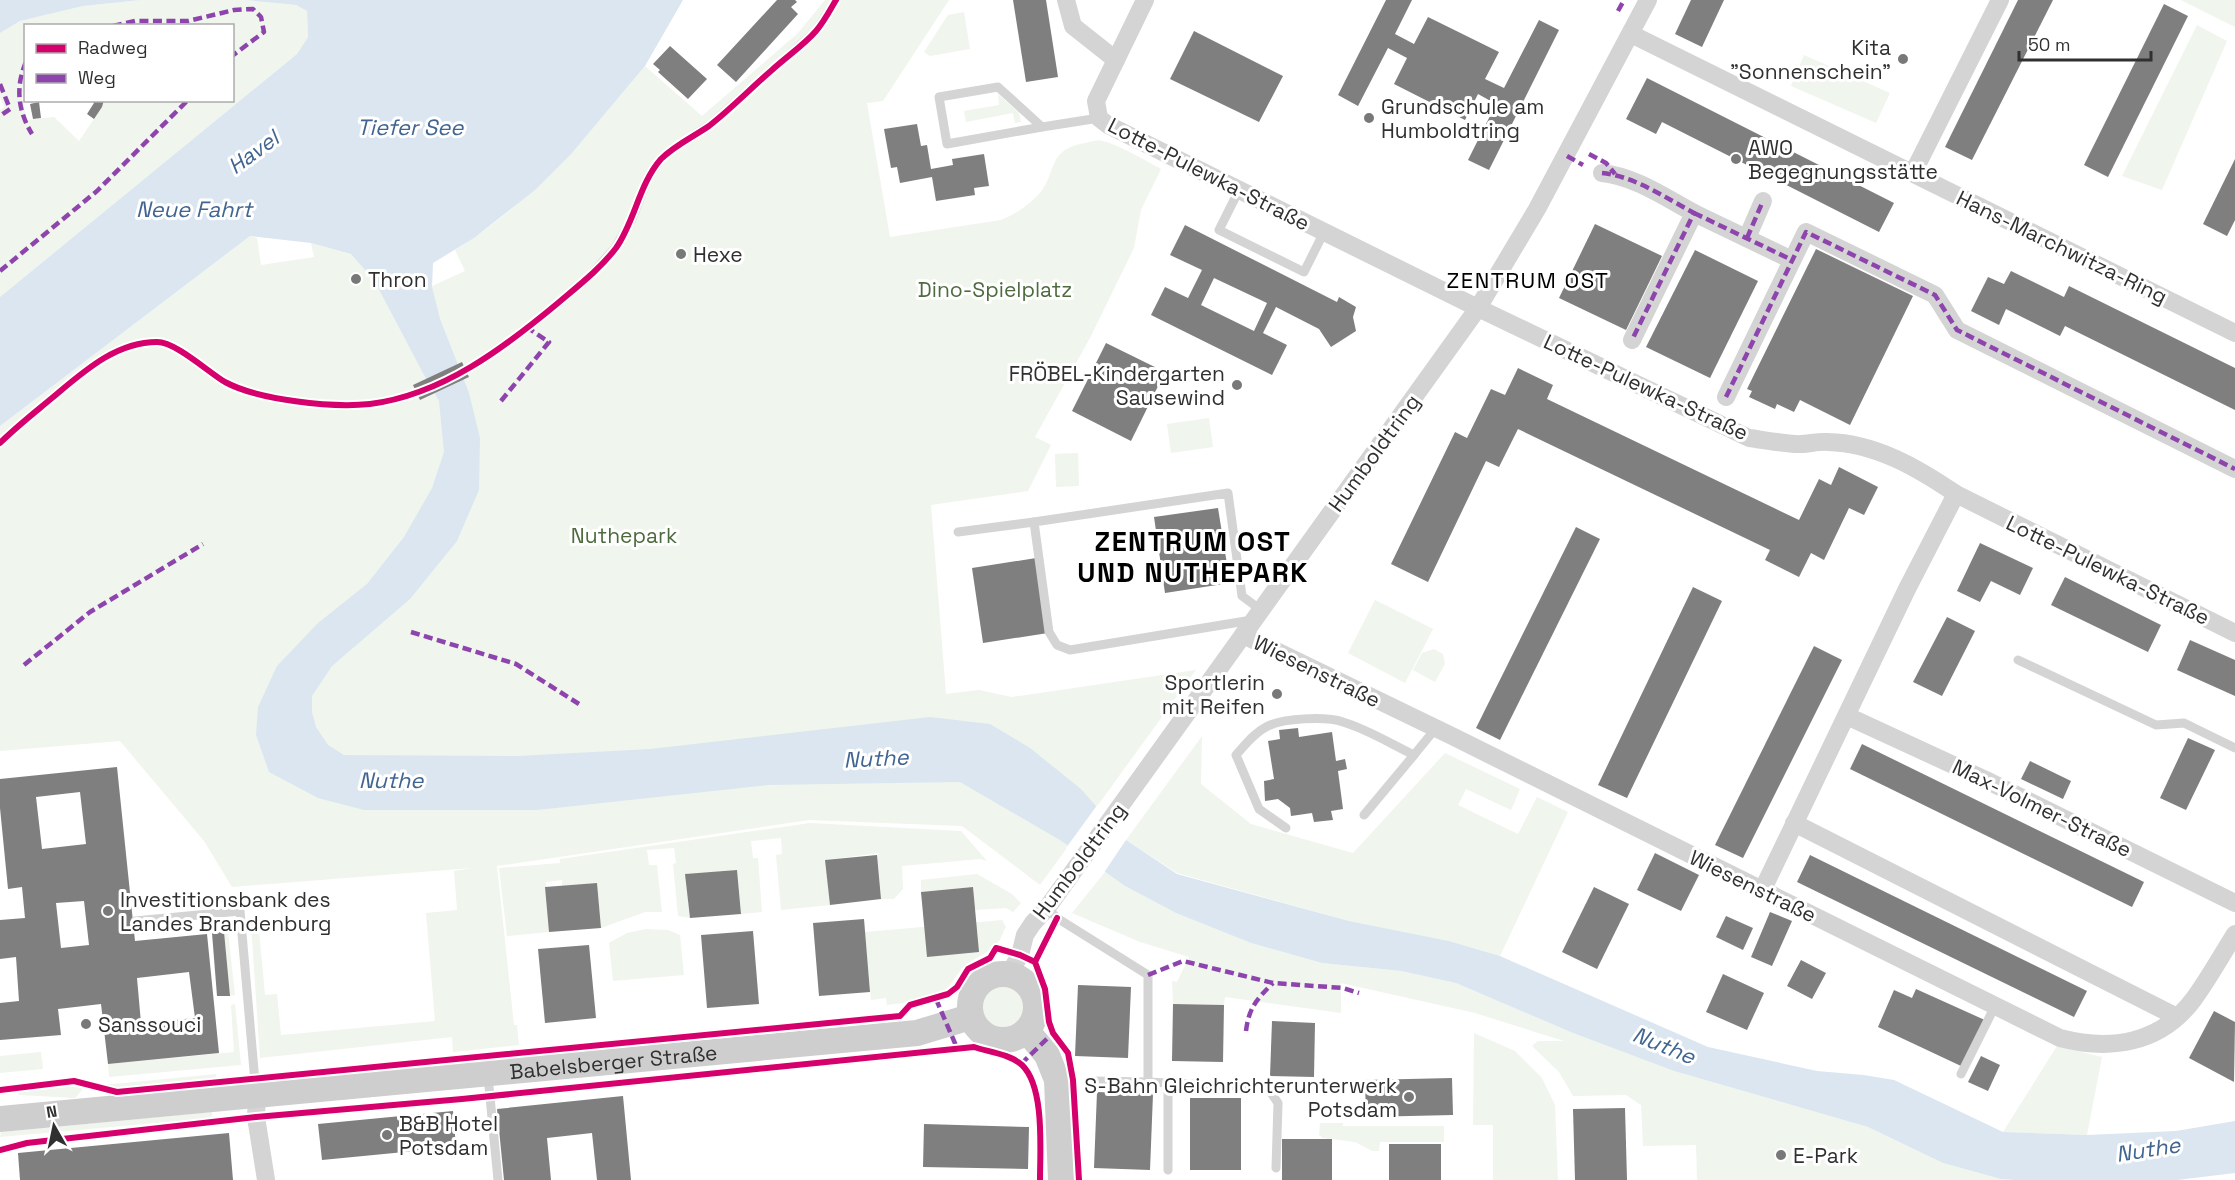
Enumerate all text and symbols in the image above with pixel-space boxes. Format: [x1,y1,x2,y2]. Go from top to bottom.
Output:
legend [24,24,234,102]
scale bar [2019,24,2151,62]
text: 50 m [2028,33,2070,56]
place label: Kita "Sonnenschein" [1730,34,1891,85]
text: Radweg [78,36,148,59]
marker: Kita "Sonnenschein" [1896,52,1910,66]
text: Weg [78,66,116,89]
place label: Grundschule am Humboldtring [1381,93,1544,144]
street label: Lotte-Pulewka-Straße [1104,111,1314,237]
marker: Grundschule am Humboldtring [1362,111,1376,125]
water label: Tiefer See [357,113,464,141]
water label: Havel [222,123,286,180]
place label: AWO Begegnungsstätte [1748,134,1938,185]
marker: AWO Begegnungsstätte [1729,152,1743,166]
street label: Hans-Marchwitza-Ring [1952,184,2172,310]
water label: Neue Fahrt [136,195,254,223]
place label: Hexe [693,241,743,268]
marker: Hexe [674,247,688,261]
place label: Thron [368,266,427,293]
district label: ZENTRUM OST [1447,266,1609,294]
marker: Thron [349,272,363,286]
park label: Dino-Spielplatz [918,276,1072,303]
street label: Lotte-Pulewka-Straße [1539,328,1753,446]
place label: FRÖBEL-Kindergarten Sausewind [1009,360,1225,411]
marker: FRÖBEL-Kindergarten Sausewind [1230,378,1244,392]
street label: Humboldtring [1322,389,1426,517]
street label: Lotte-Pulewka-Straße [2002,509,2214,631]
park label: Nuthepark [571,522,677,549]
district label: ZENTRUM OST UND NUTHEPARK [1077,524,1309,590]
street label: Wiesenstraße [1249,629,1385,713]
place label: Sportlerin mit Reifen [1162,669,1265,720]
marker: Sportlerin mit Reifen [1270,687,1284,701]
water label: Nuthe [843,742,910,774]
street label: Max-Volmer-Straße [1948,753,2136,863]
water label: Nuthe [359,766,424,794]
street label: Humboldtring [1026,797,1132,925]
street label: Wiesenstraße [1685,844,1821,928]
place label: Investitionsbank des Landes Brandenburg [120,886,331,937]
marker: Investitionsbank des Landes Brandenburg [101,904,115,918]
place label: Sanssouci [98,1011,202,1038]
marker: Sanssouci [79,1017,93,1031]
water label: Nuthe [1629,1020,1700,1070]
street label: Babelsberger Straße [508,1038,718,1085]
place label: S-Bahn Gleichrichterunterwerk Potsdam [1084,1072,1397,1123]
marker: S-Bahn Gleichrichterunterwerk Potsdam [1402,1090,1416,1104]
north arrow [24,1096,84,1156]
text: N [45,1100,59,1123]
place label: B&B Hotel Potsdam [399,1110,498,1161]
marker: B&B Hotel Potsdam [380,1128,394,1142]
water label: Nuthe [2114,1130,2183,1168]
place label: E-Park [1793,1142,1858,1169]
marker: E-Park [1774,1148,1788,1162]

